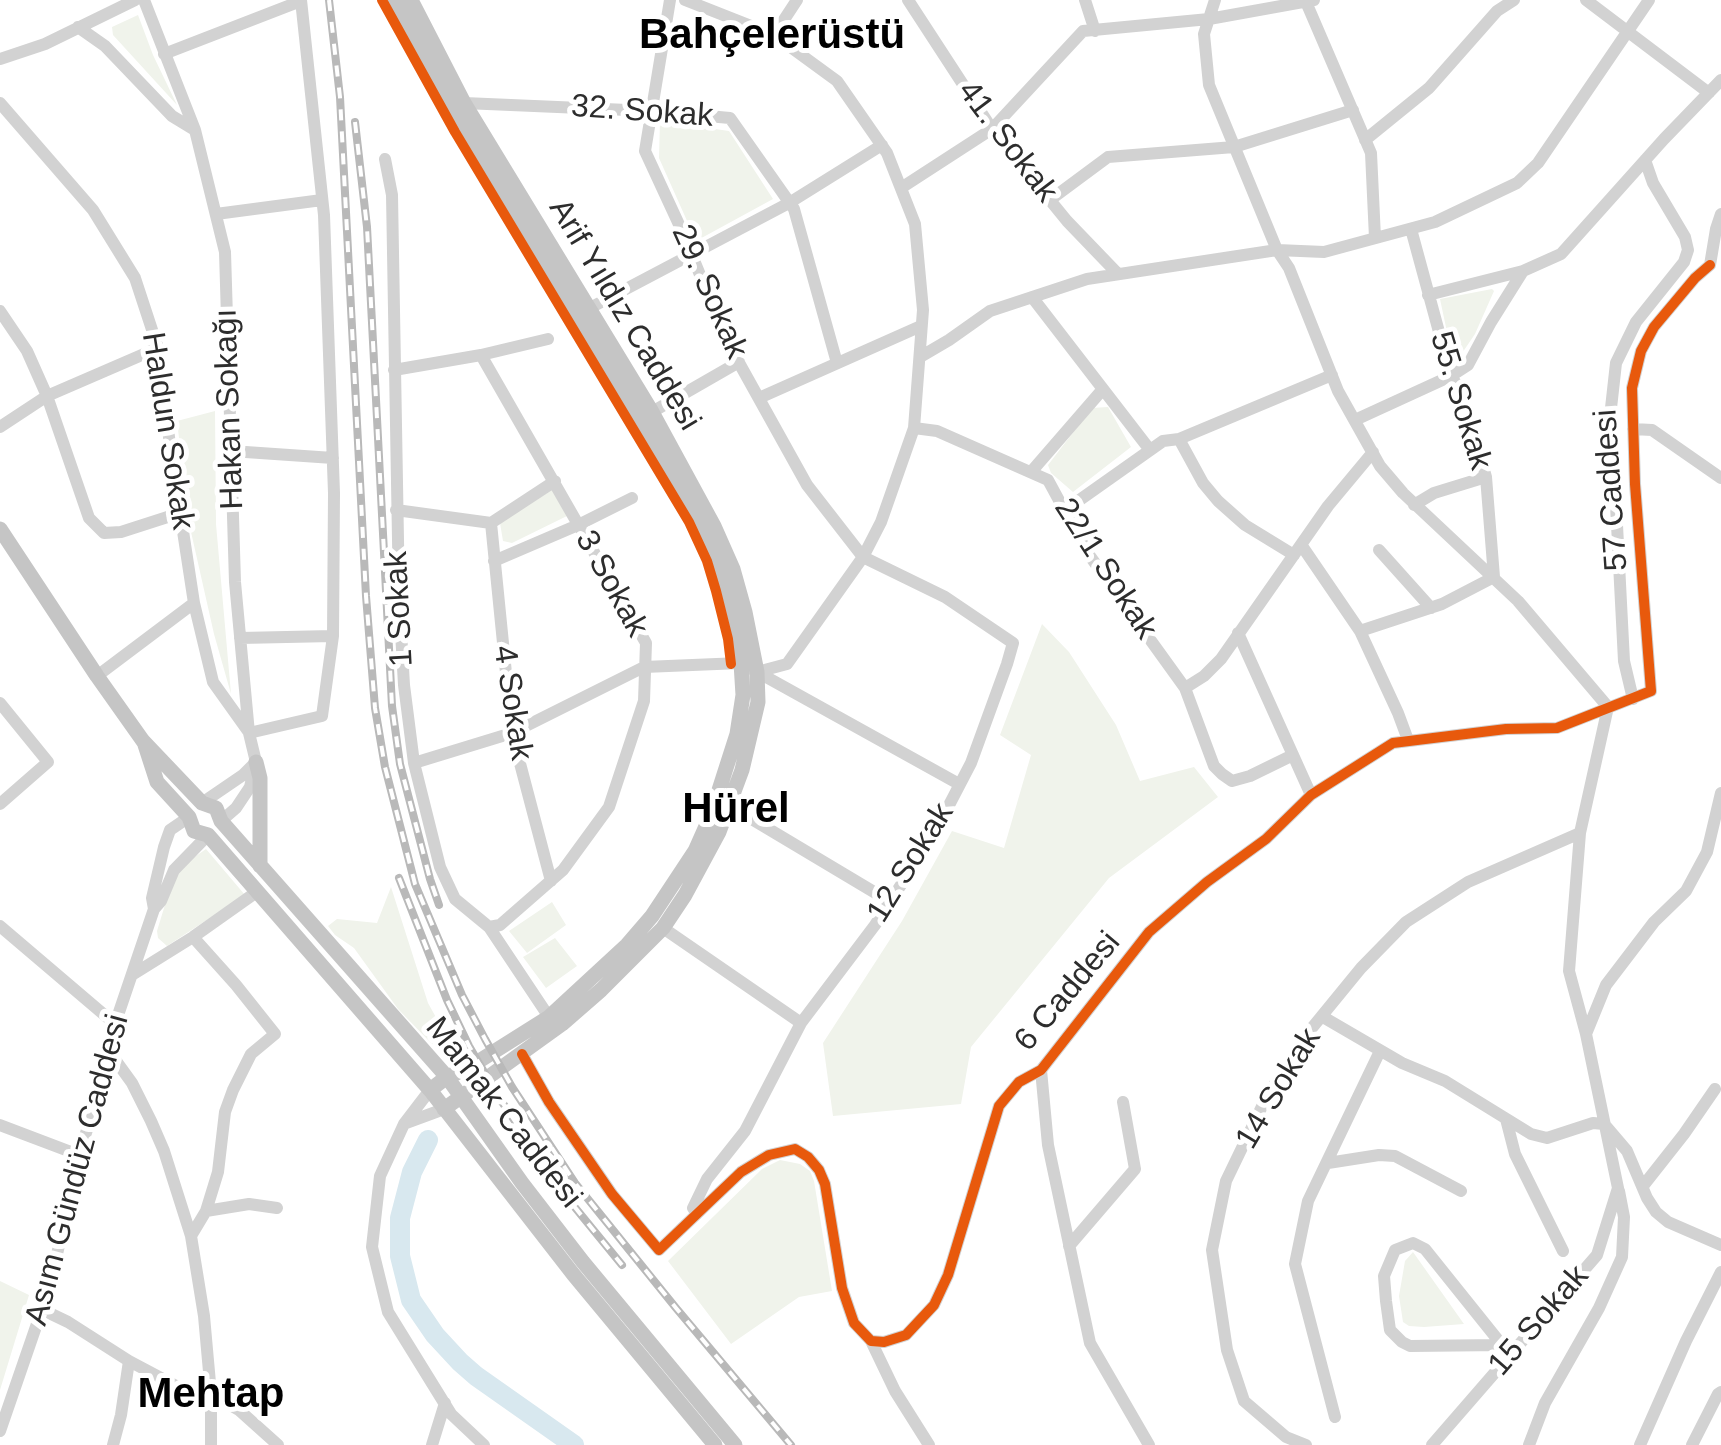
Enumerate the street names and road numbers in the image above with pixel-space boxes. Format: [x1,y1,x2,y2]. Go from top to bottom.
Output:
street label: 41. Sokak [949,74,1065,210]
street label: 32. Sokak [570,88,714,136]
street label: Arif Yıldız Caddesi [540,192,708,438]
street label: 29. Sokak [663,219,755,365]
street label: Hakan Sokağı [207,308,253,510]
street label: 55. Sokak [1421,327,1499,475]
street label: Haldun Sokak [132,330,202,532]
street label: 57 Caddesi [1587,408,1637,572]
street label: 22/1 Sokak [1045,491,1165,647]
street label: 3 Sokak [566,524,656,644]
street label: 1 Sokak [378,550,422,668]
street label: 4 Sokak [484,643,540,763]
street label: 12 Sokak [859,796,963,930]
street label: 6 Caddesi [1007,924,1129,1060]
street label: Asım Gündüz Caddesi [18,1010,138,1330]
street label: Mamak Caddesi [417,1010,589,1216]
street label: 14 Sokak [1228,1022,1330,1156]
street label: 15 Sokak [1481,1258,1597,1384]

